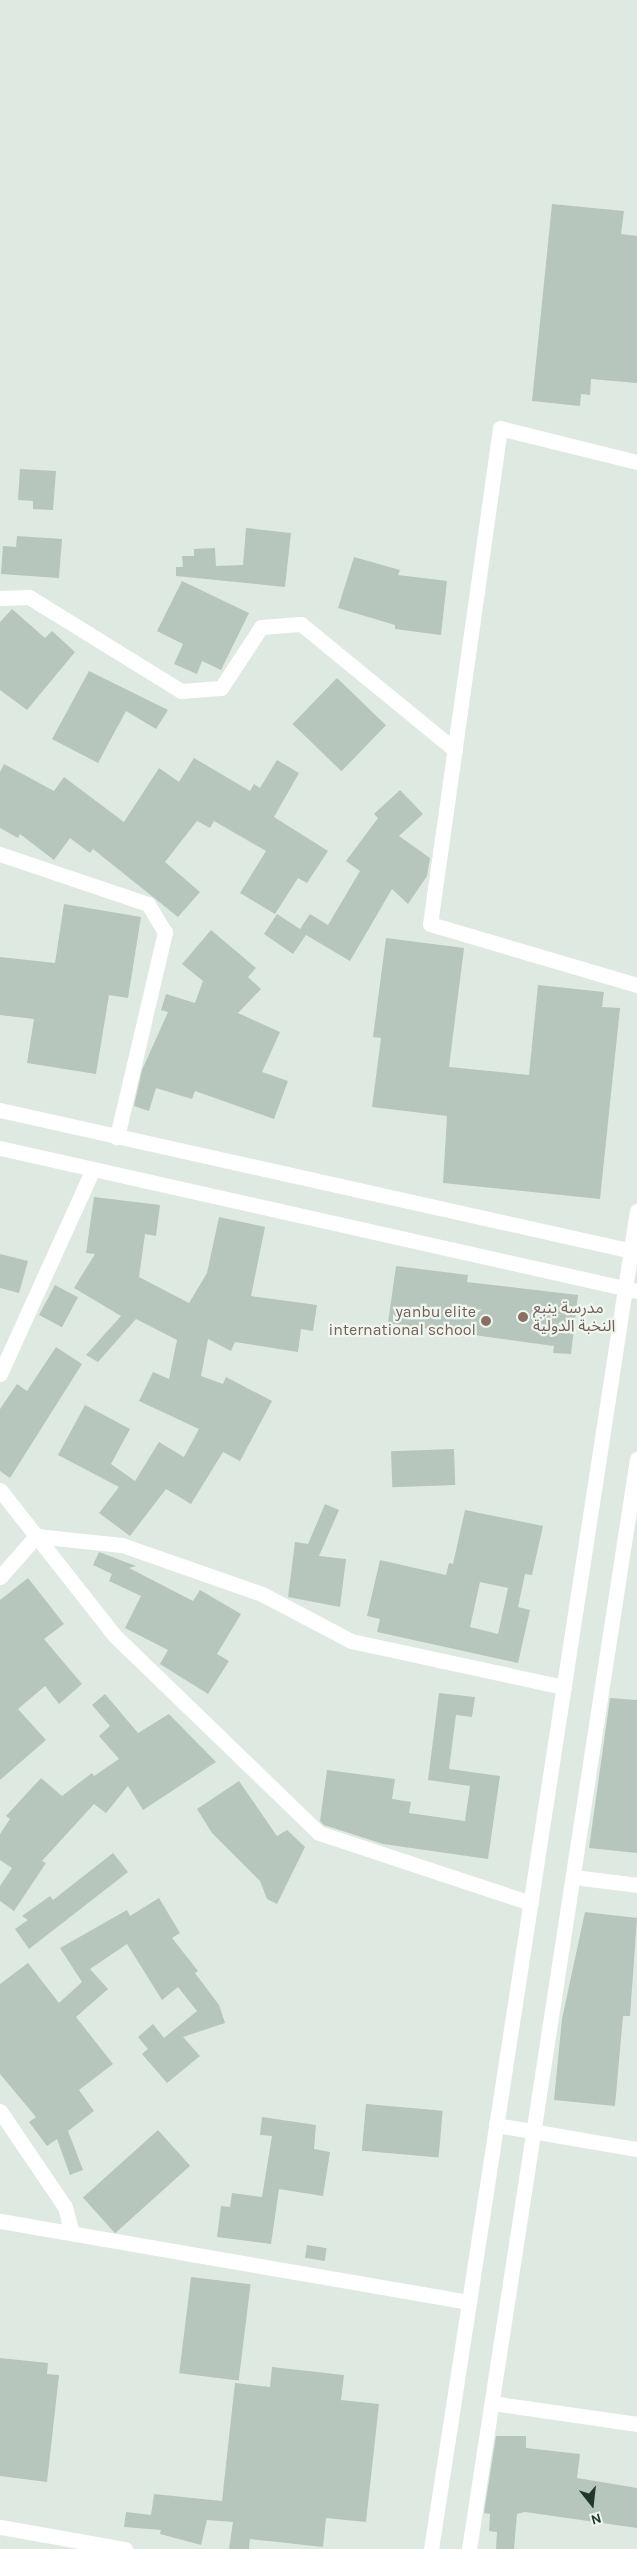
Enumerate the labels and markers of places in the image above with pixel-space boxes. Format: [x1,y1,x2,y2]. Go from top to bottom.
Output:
place label: مدرسة ينبع النخبة الدولية [533,1298,615,1336]
place label: yanbu elite international school [329,1302,476,1340]
marker: مدرسة ينبع النخبة الدولية [517,1311,529,1323]
marker: yanbu elite international school [480,1315,492,1327]

